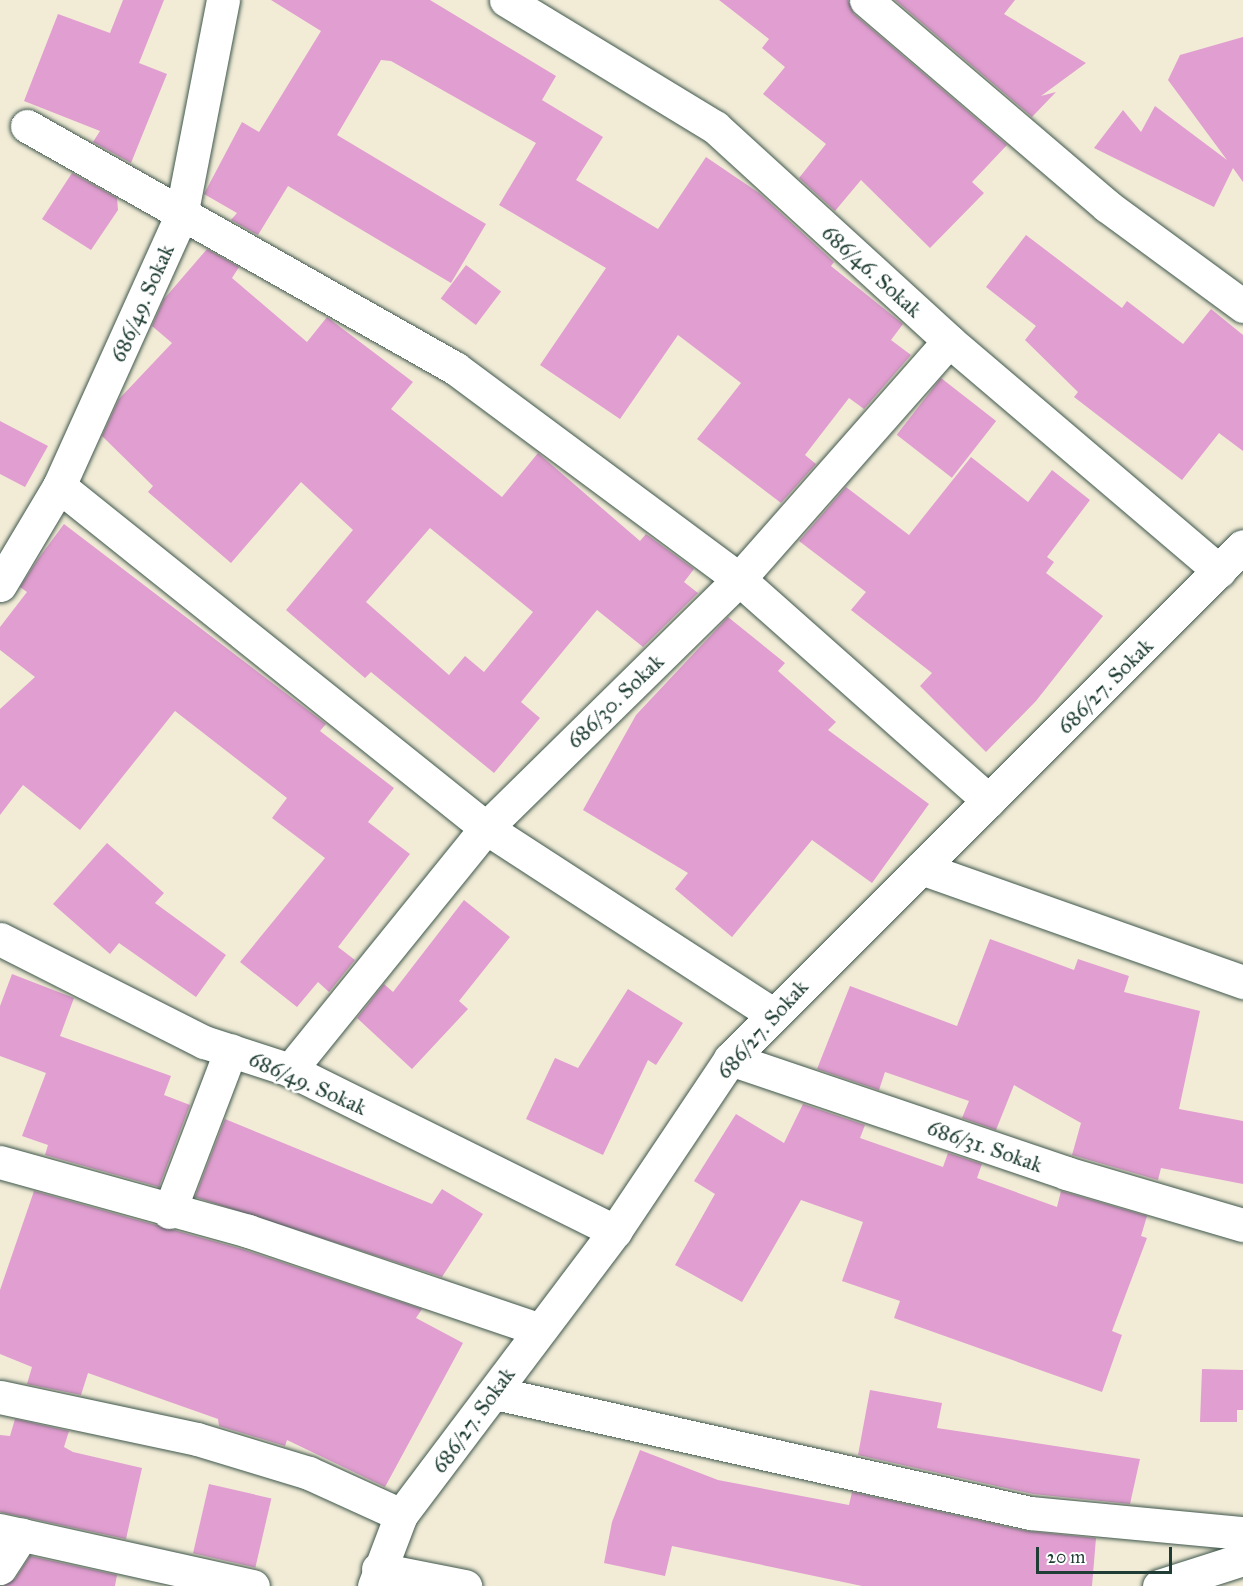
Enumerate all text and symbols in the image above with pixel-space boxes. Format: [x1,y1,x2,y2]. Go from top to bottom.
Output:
street label: 686/46. Sokak [816,219,928,323]
street label: 686/49. Sokak [104,240,180,366]
street label: 686/27. Sokak [1052,633,1158,739]
street label: 686/30. Sokak [561,648,669,754]
street label: 686/27. Sokak [710,974,814,1084]
street label: 686/49. Sokak [245,1045,371,1121]
street label: 686/31. Sokak [924,1114,1046,1178]
street label: 686/27. Sokak [426,1362,520,1478]
scale bar [1039,1535,1176,1573]
text: 20 m [1047,1546,1085,1568]

